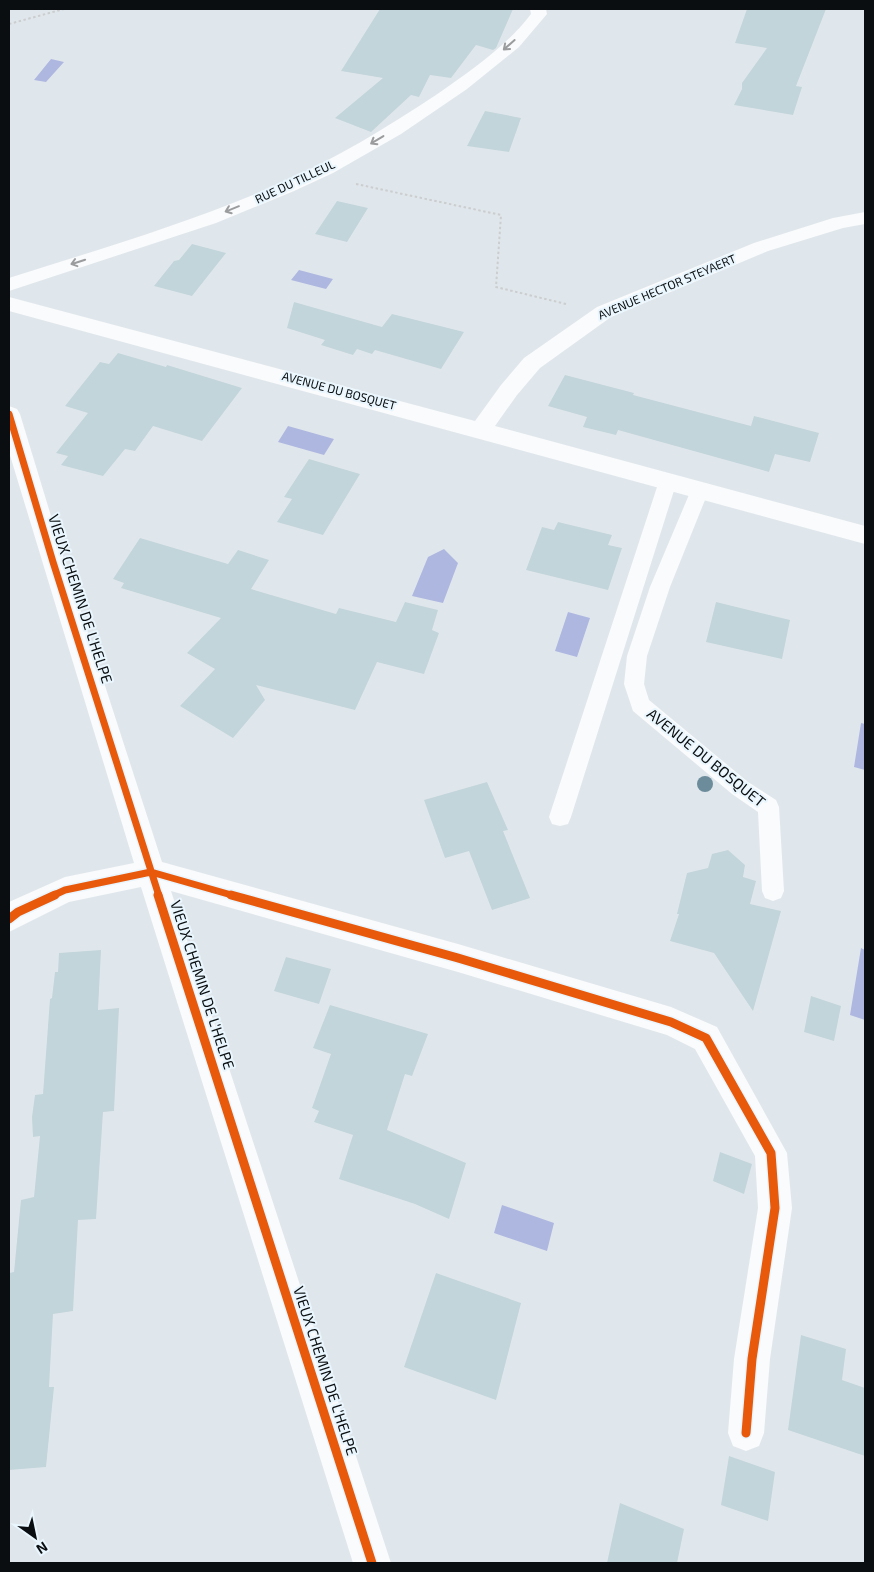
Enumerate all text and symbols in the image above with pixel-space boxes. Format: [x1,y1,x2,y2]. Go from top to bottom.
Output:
one-way arrow [503,40,516,51]
one-way arrow [371,135,385,145]
street label: RUE DU TILLEUL [252,156,337,206]
one-way arrow [225,205,240,214]
street label: AVENUE HECTOR STEYAERT [596,251,738,322]
one-way arrow [71,258,87,267]
street label: AVENUE DU BOSQUET [280,368,398,413]
street label: VIEUX CHEMIN DE L'HELPE [45,512,117,685]
street label: AVENUE DU BOSQUET [643,704,770,811]
street label: VIEUX CHEMIN DE L'HELPE [167,898,239,1071]
street label: VIEUX CHEMIN DE L'HELPE [290,1284,362,1457]
north arrow [10,1512,60,1562]
text: N [33,1538,51,1558]

